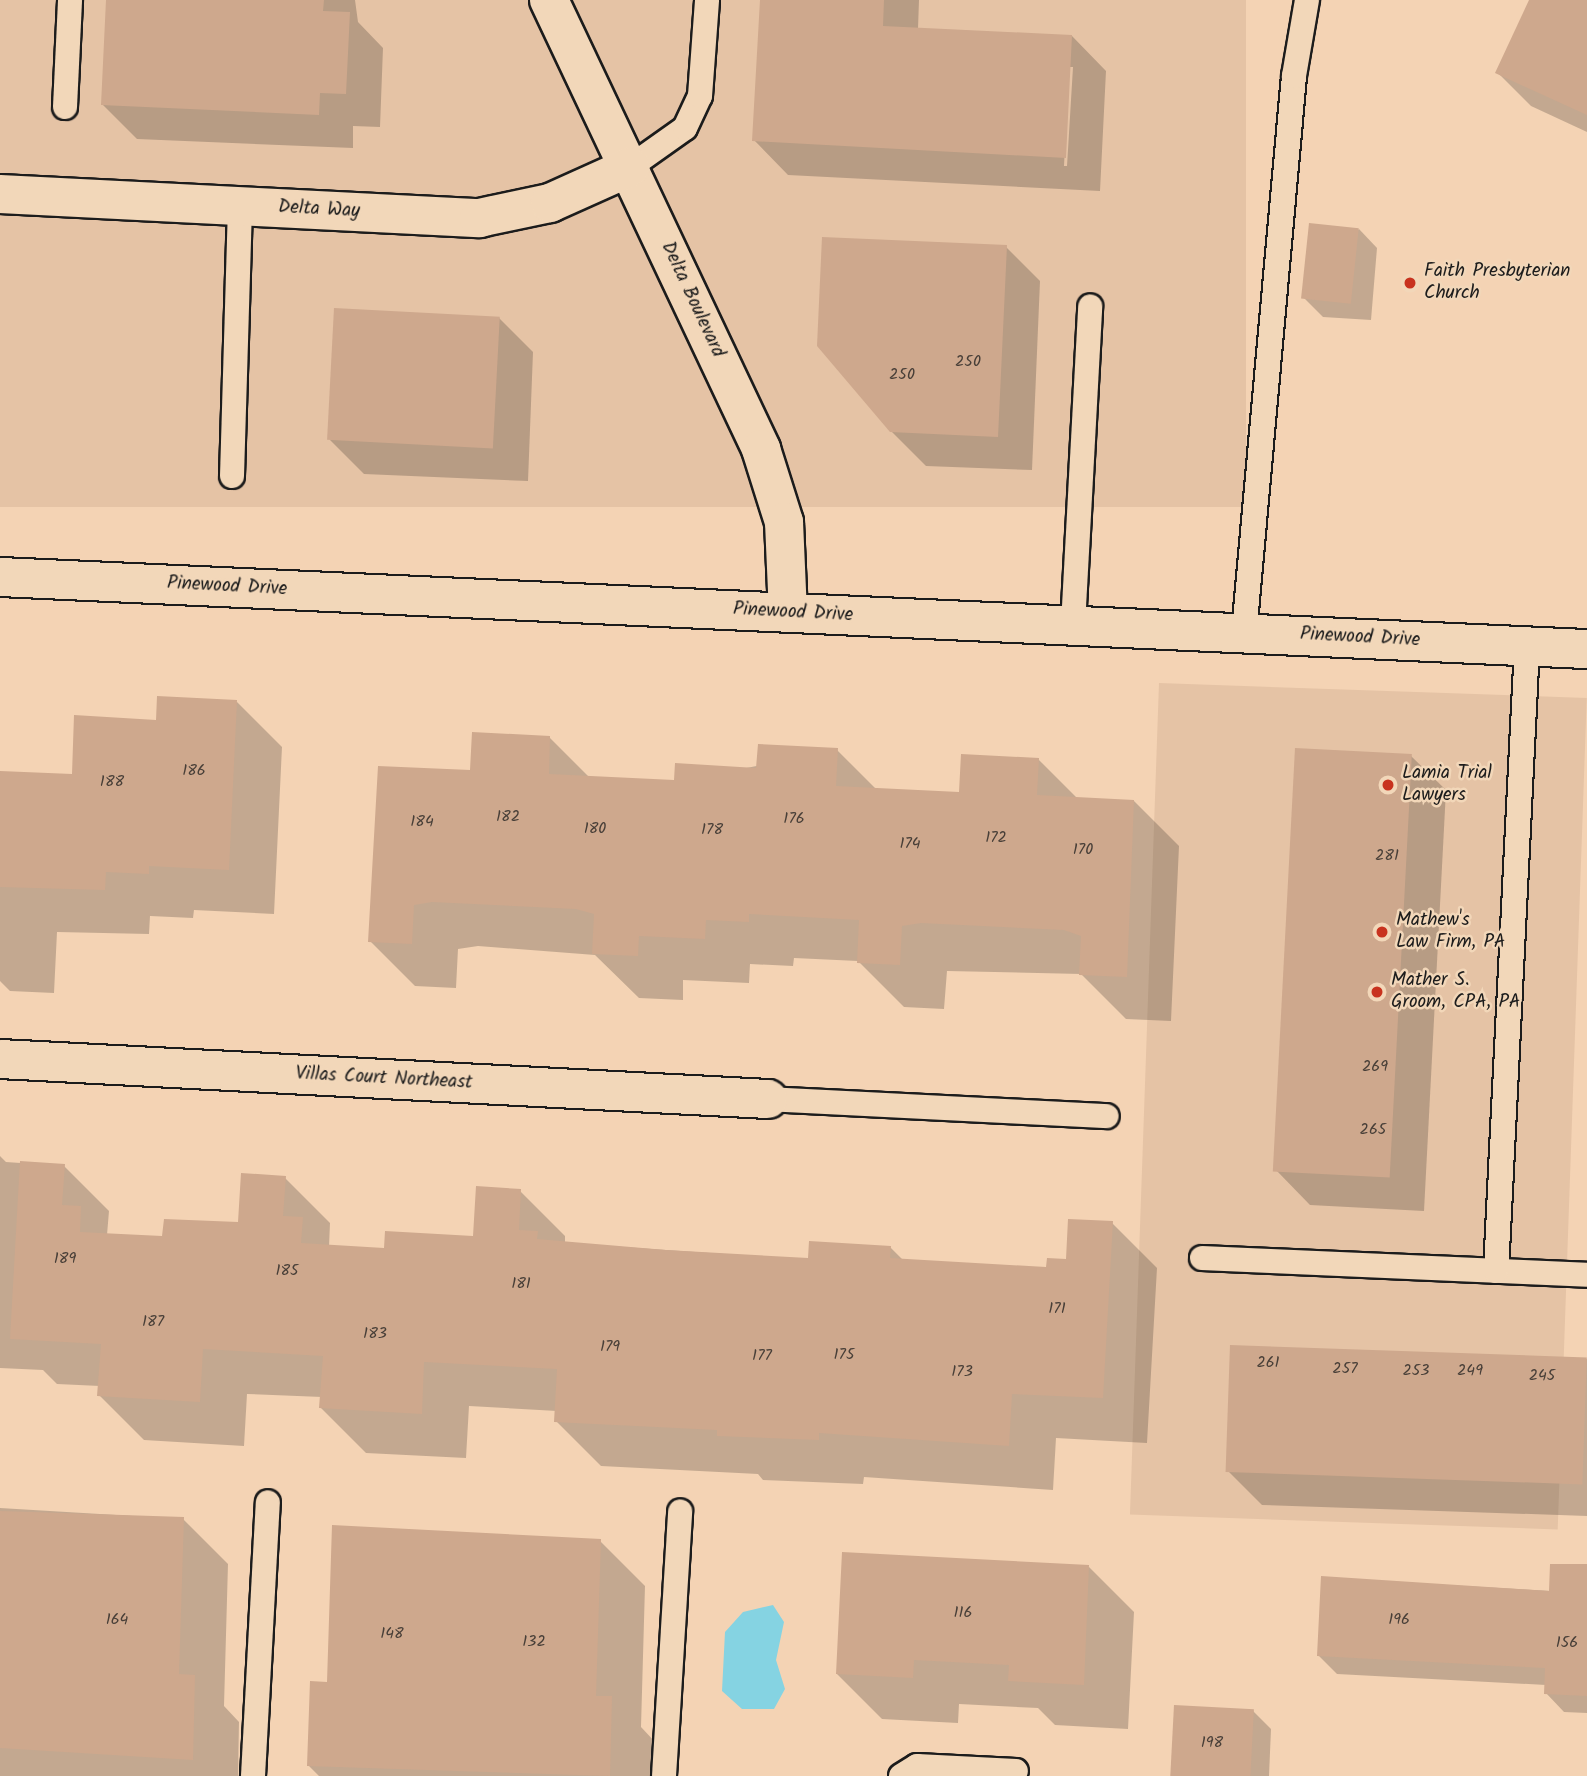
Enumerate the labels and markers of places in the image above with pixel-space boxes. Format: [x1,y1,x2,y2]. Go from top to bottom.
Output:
place label: Faith Presbyterian Church [1424,261,1570,305]
marker: Faith Presbyterian Church [1402,275,1418,291]
place label: Lamia Trial Lawyers [1402,763,1492,807]
marker: Lamia Trial Lawyers [1380,777,1396,793]
place label: Mathew's Law Firm, PA [1396,910,1505,954]
marker: Mathew's Law Firm, PA [1374,924,1390,940]
place label: Mather S. Groom, CPA, PA [1391,970,1520,1014]
marker: Mather S. Groom, CPA, PA [1369,984,1385,1000]

